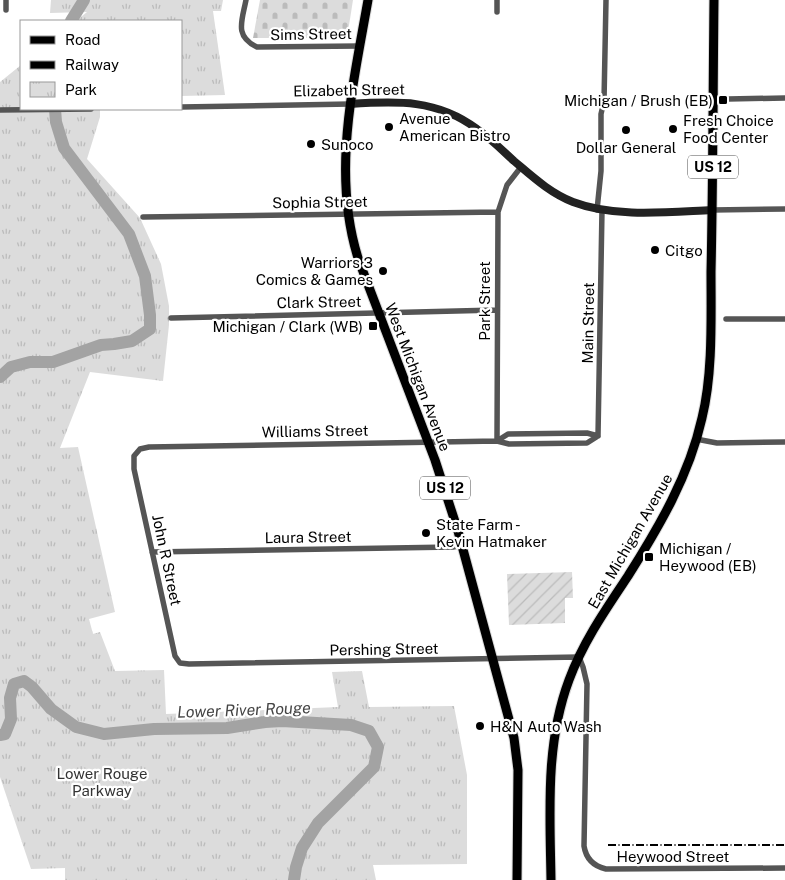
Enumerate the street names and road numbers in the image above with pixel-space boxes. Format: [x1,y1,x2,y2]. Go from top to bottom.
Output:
street label: Sims Street [270,25,352,43]
street label: Elizabeth Street [293,81,405,99]
road number: US 12 [688,156,738,178]
street label: Sophia Street [272,193,368,211]
street label: Park Street [476,261,493,341]
street label: Main Street [579,282,597,364]
street label: Clark Street [276,293,362,311]
street label: West Michigan Avenue [382,300,454,454]
street label: Williams Street [261,422,369,440]
street label: East Michigan Avenue [584,471,676,611]
road number: US 12 [420,476,470,499]
street label: John R Street [149,513,185,607]
street label: Laura Street [264,528,352,546]
street label: Pershing Street [329,640,439,658]
street label: Heywood Street [617,848,730,865]

